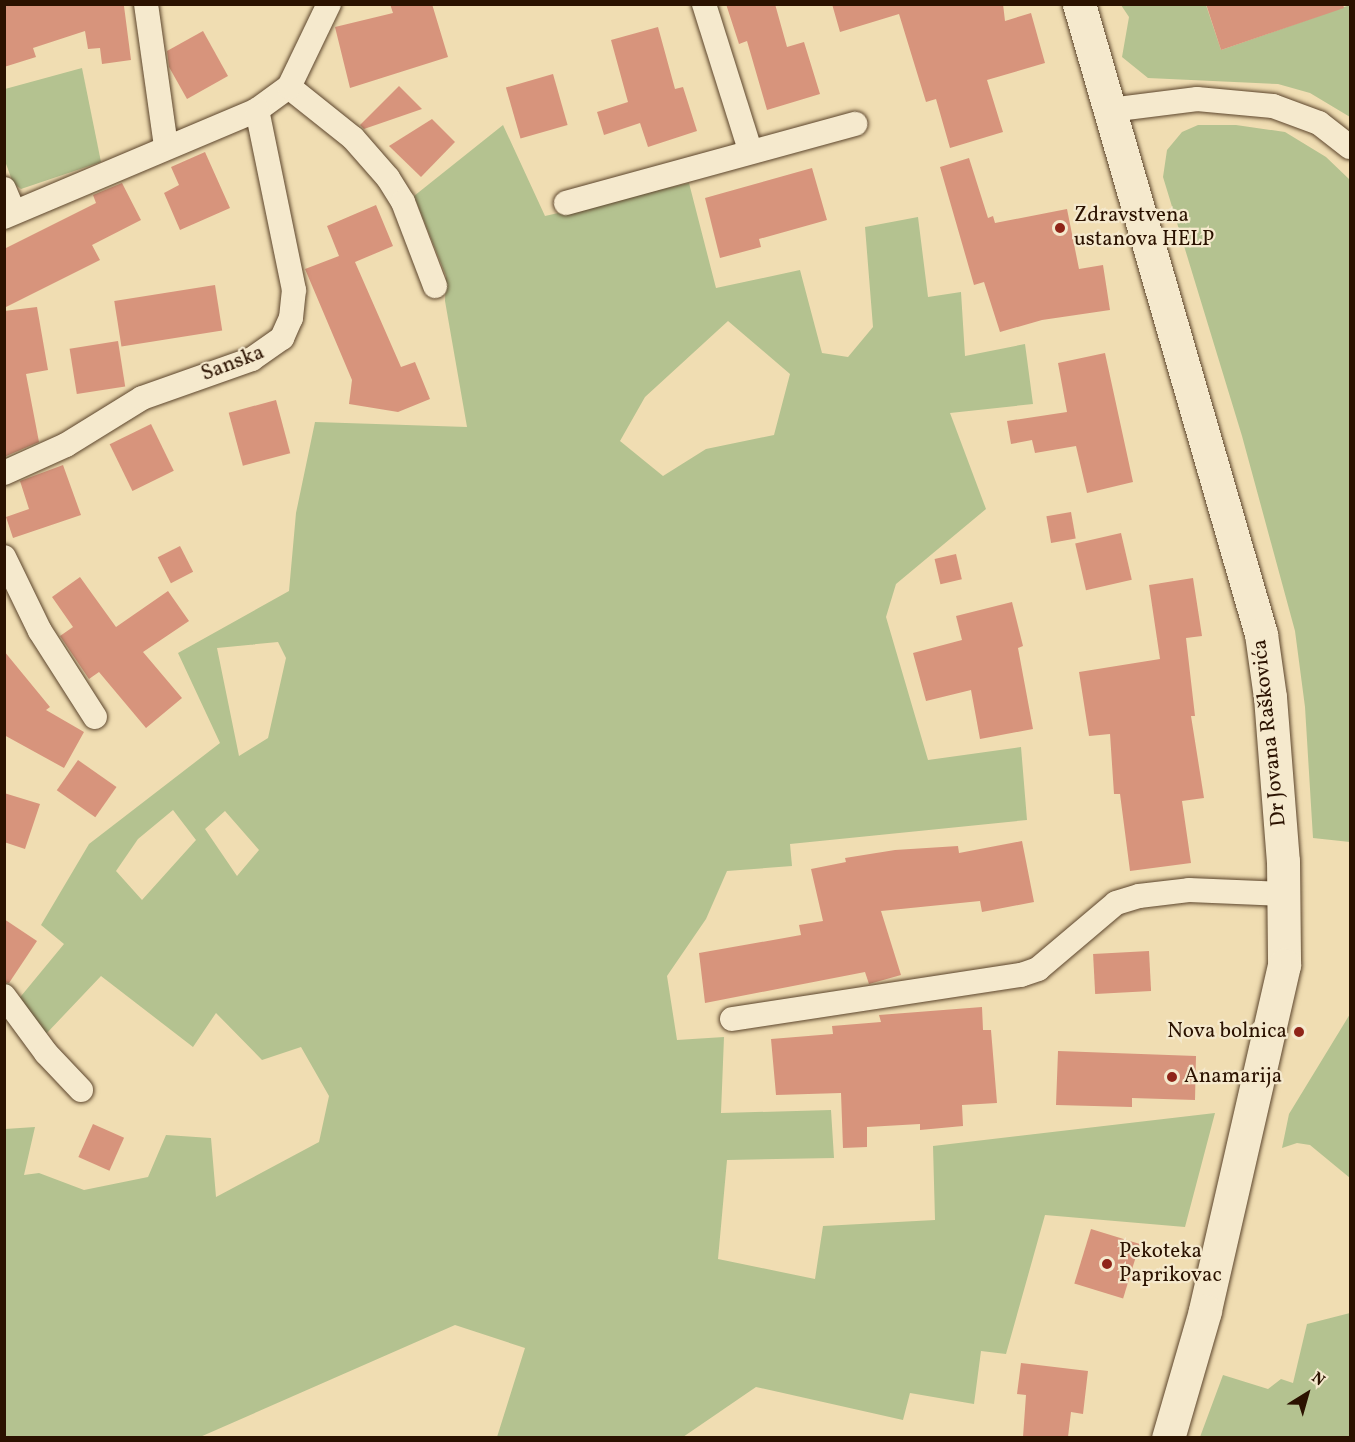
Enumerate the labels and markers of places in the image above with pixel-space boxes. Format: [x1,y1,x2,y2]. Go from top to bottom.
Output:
place label: Zdravstvena ustanova HELP [1074,203,1214,253]
marker: Zdravstvena ustanova HELP [1051,219,1069,237]
place label: Nova bolnica [1167,1019,1287,1045]
marker: Nova bolnica [1292,1025,1306,1039]
place label: Anamarija [1184,1064,1282,1090]
marker: Anamarija [1165,1070,1179,1084]
place label: Pekoteka Paprikovac [1119,1239,1222,1289]
marker: Pekoteka Paprikovac [1100,1257,1114,1271]

